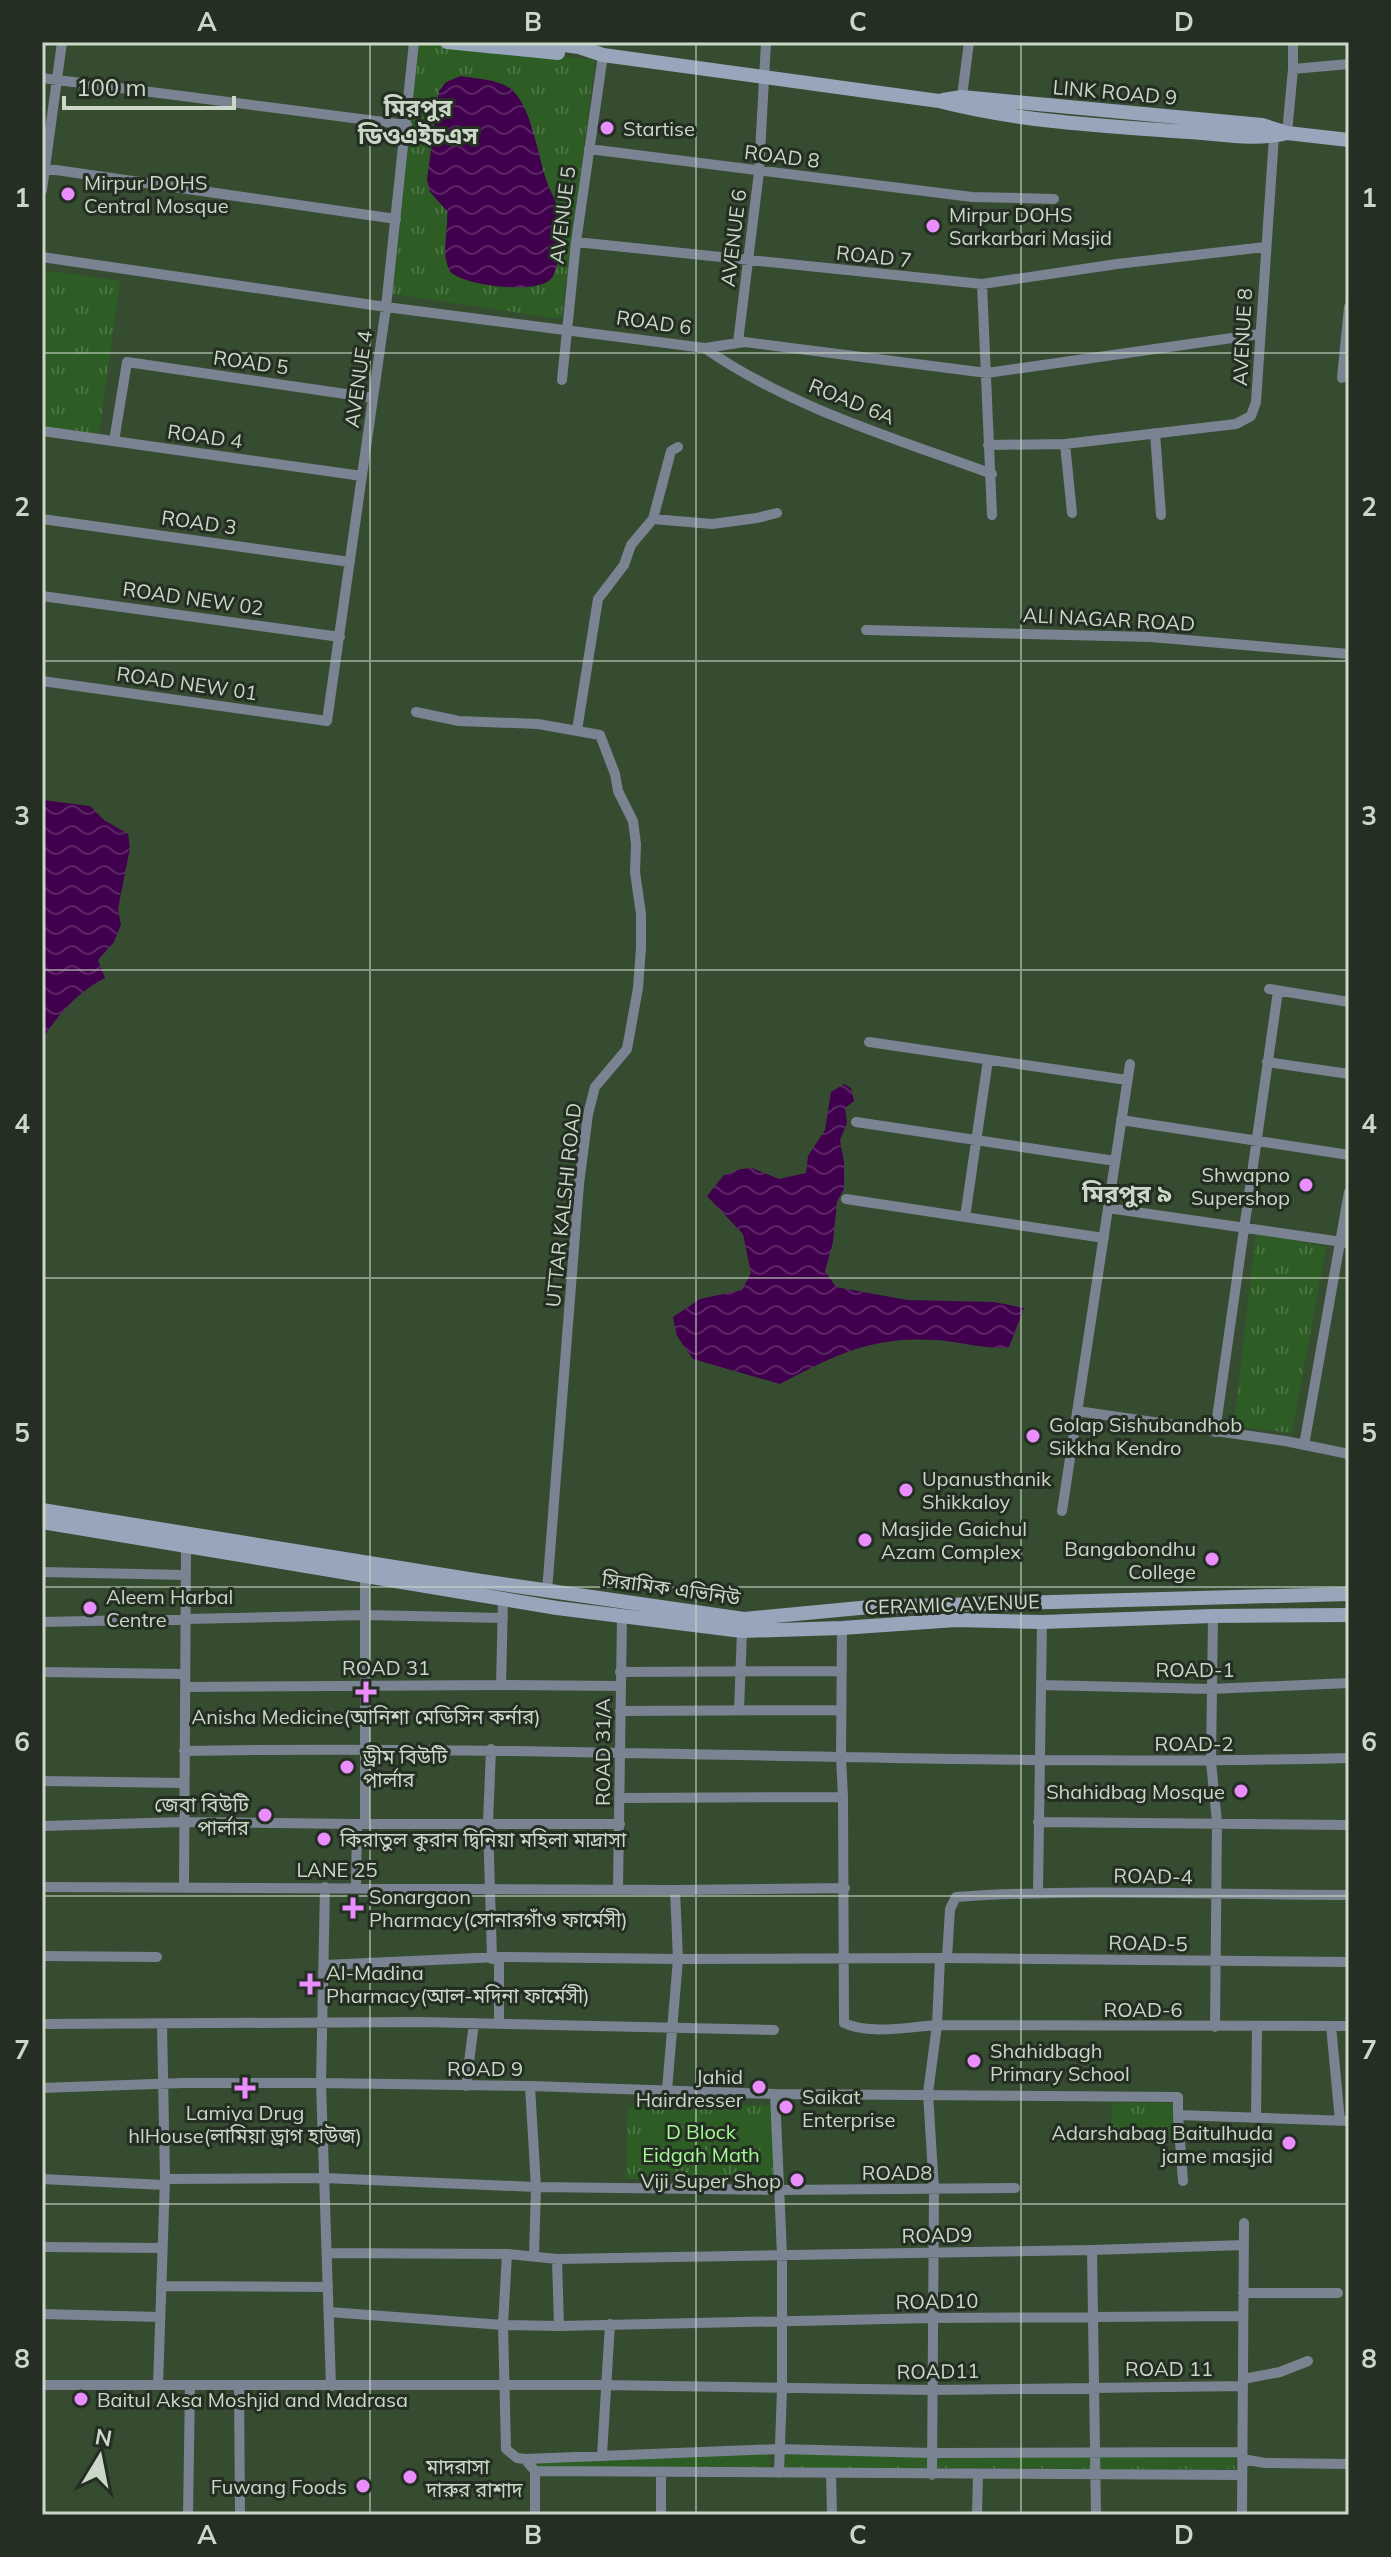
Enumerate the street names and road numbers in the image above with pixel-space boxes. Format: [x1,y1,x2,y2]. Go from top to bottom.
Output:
street label: LINK ROAD 9 [1052,74,1178,110]
street label: ROAD 8 [743,139,821,173]
street label: AVENUE 5 [544,165,580,265]
street label: AVENUE 6 [715,188,751,288]
street label: ROAD 7 [835,240,913,272]
street label: AVENUE 8 [1227,287,1257,387]
street label: ROAD 6 [615,304,693,340]
street label: AVENUE 4 [339,329,377,429]
street label: ROAD 5 [212,344,290,380]
street label: ROAD 6A [805,372,899,430]
street label: ROAD 4 [166,418,244,454]
street label: ROAD 3 [160,504,238,540]
street label: ROAD NEW 02 [121,576,265,620]
street label: ALI NAGAR ROAD [1022,602,1196,636]
street label: ROAD NEW 01 [115,661,259,705]
street label: UTTAR KALSHI ROAD [540,1102,586,1308]
street label: সিরামিক এভিনিউ [599,1566,743,1610]
street label: CERAMIC AVENUE [864,1588,1040,1620]
street label: ROAD 31 [342,1655,430,1680]
street label: ROAD-1 [1155,1657,1235,1682]
street label: ROAD 31/A [590,1698,615,1806]
street label: ROAD-2 [1154,1731,1234,1756]
street label: LANE 25 [296,1857,378,1882]
street label: ROAD-4 [1113,1863,1193,1889]
street label: ROAD-5 [1108,1930,1188,1956]
street label: ROAD-6 [1103,1997,1183,2022]
street label: ROAD 9 [447,2056,523,2081]
street label: ROAD8 [862,2160,932,2185]
street label: ROAD9 [901,2222,973,2248]
street label: ROAD10 [895,2288,979,2314]
street label: ROAD 11 [1125,2356,1213,2381]
street label: ROAD11 [896,2358,980,2384]

